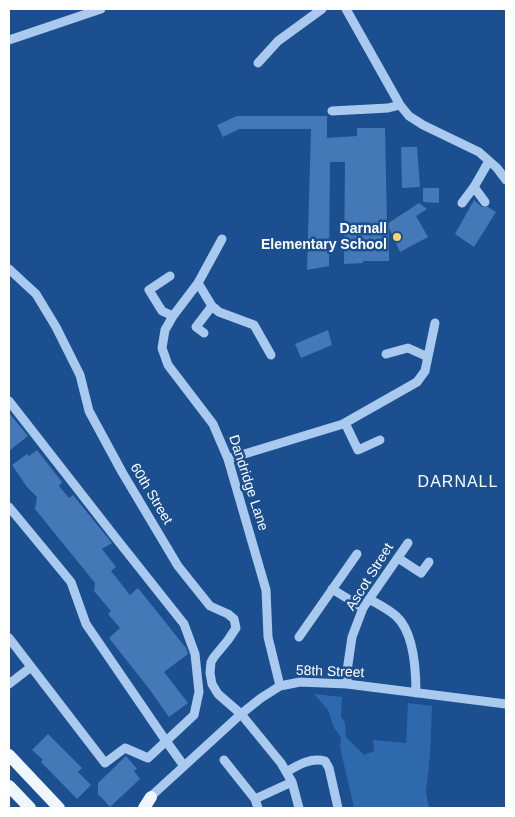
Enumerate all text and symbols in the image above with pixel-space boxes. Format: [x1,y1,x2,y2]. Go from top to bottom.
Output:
place label: Darnall Elementary School [261,221,387,253]
marker: Darnall Elementary School [391,231,403,243]
street label: Dandridge Lane [225,433,271,533]
street label: 60th Street [126,460,176,528]
district label: DARNALL [417,473,499,493]
street label: Ascot Street [343,540,397,614]
street label: 58th Street [295,662,365,682]

